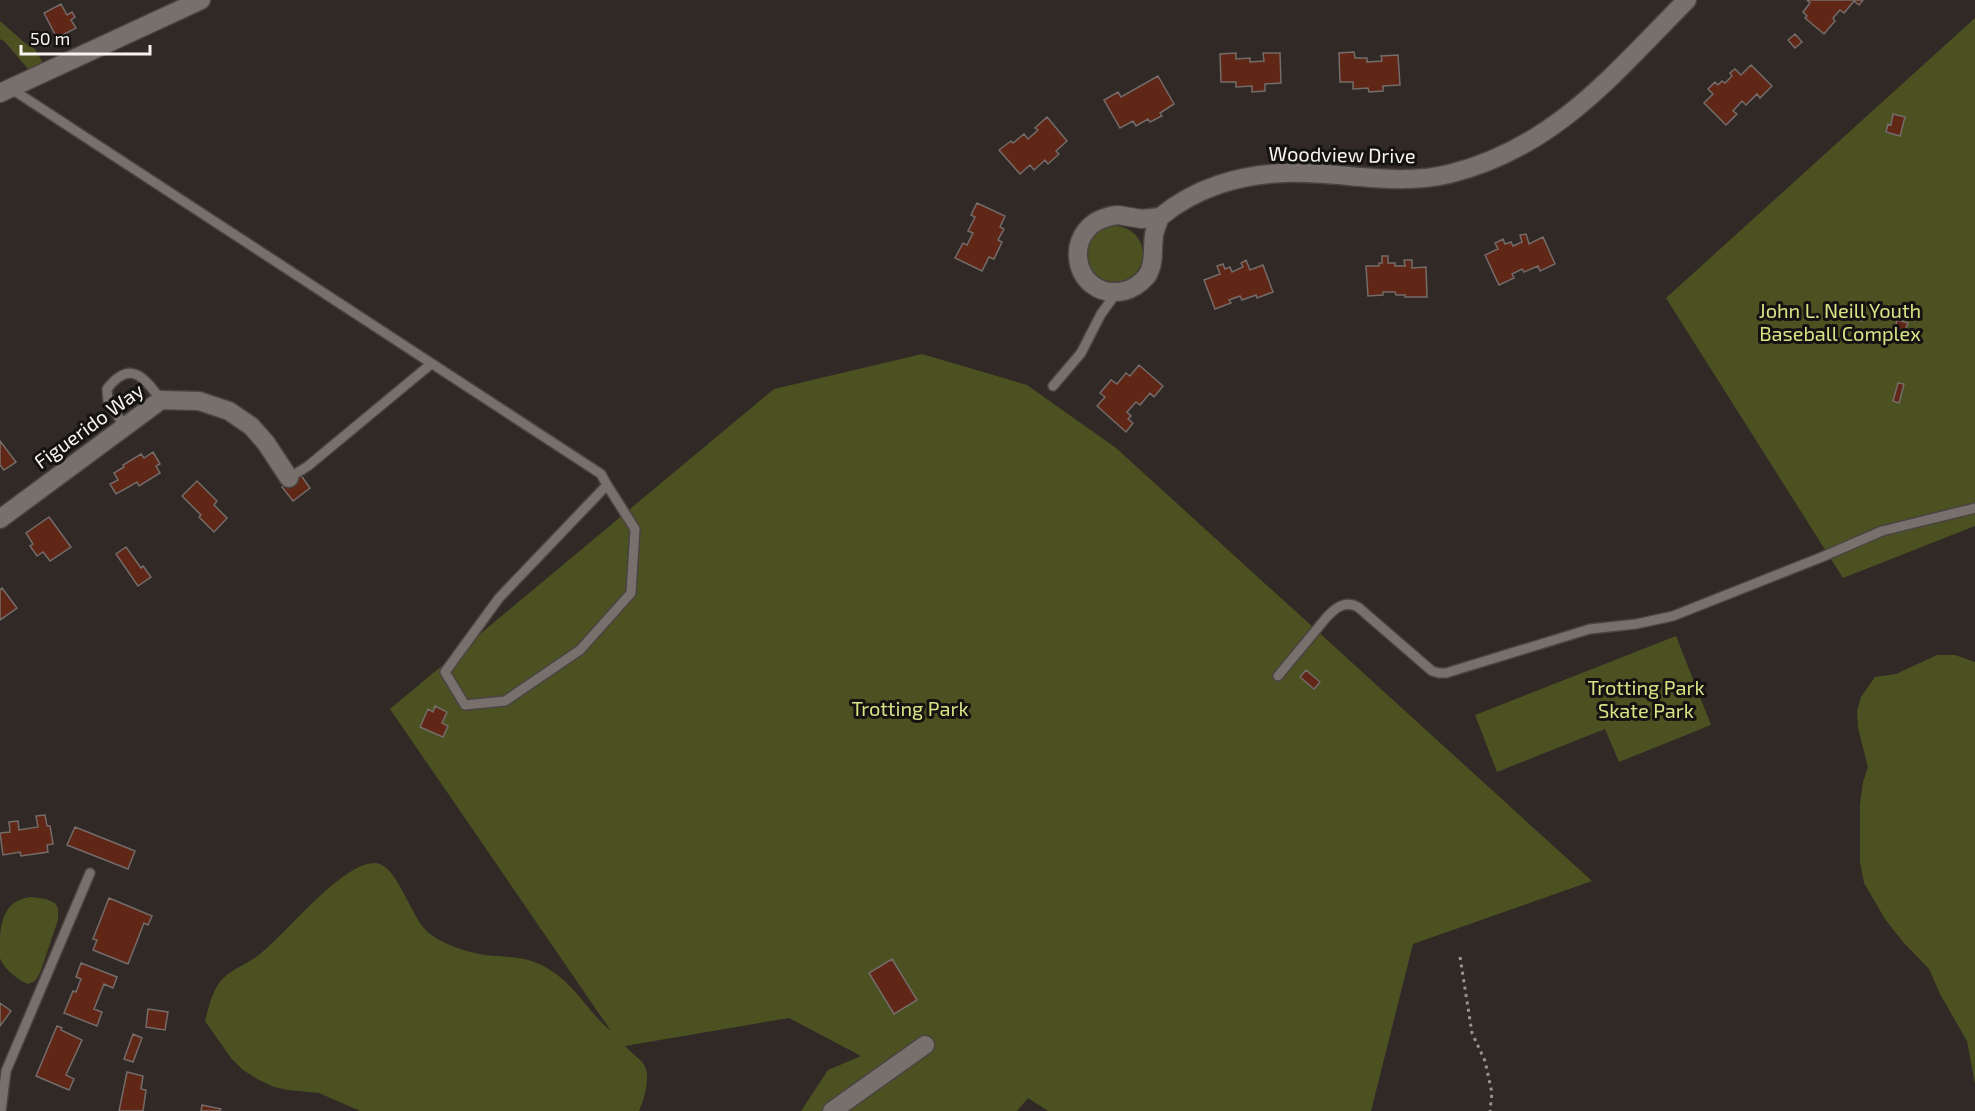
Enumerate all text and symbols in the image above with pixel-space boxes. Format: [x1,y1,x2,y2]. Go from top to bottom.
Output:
scale bar [21,18,150,56]
text: 50 m [30,27,70,49]
street label: Woodview Drive [1268,141,1416,167]
park label: John L. Neill Youth Baseball Complex [1759,298,1921,345]
street label: Figuerido Way [29,377,148,473]
park label: Trotting Park Skate Park [1587,675,1705,722]
park label: Trotting Park [851,696,969,720]

